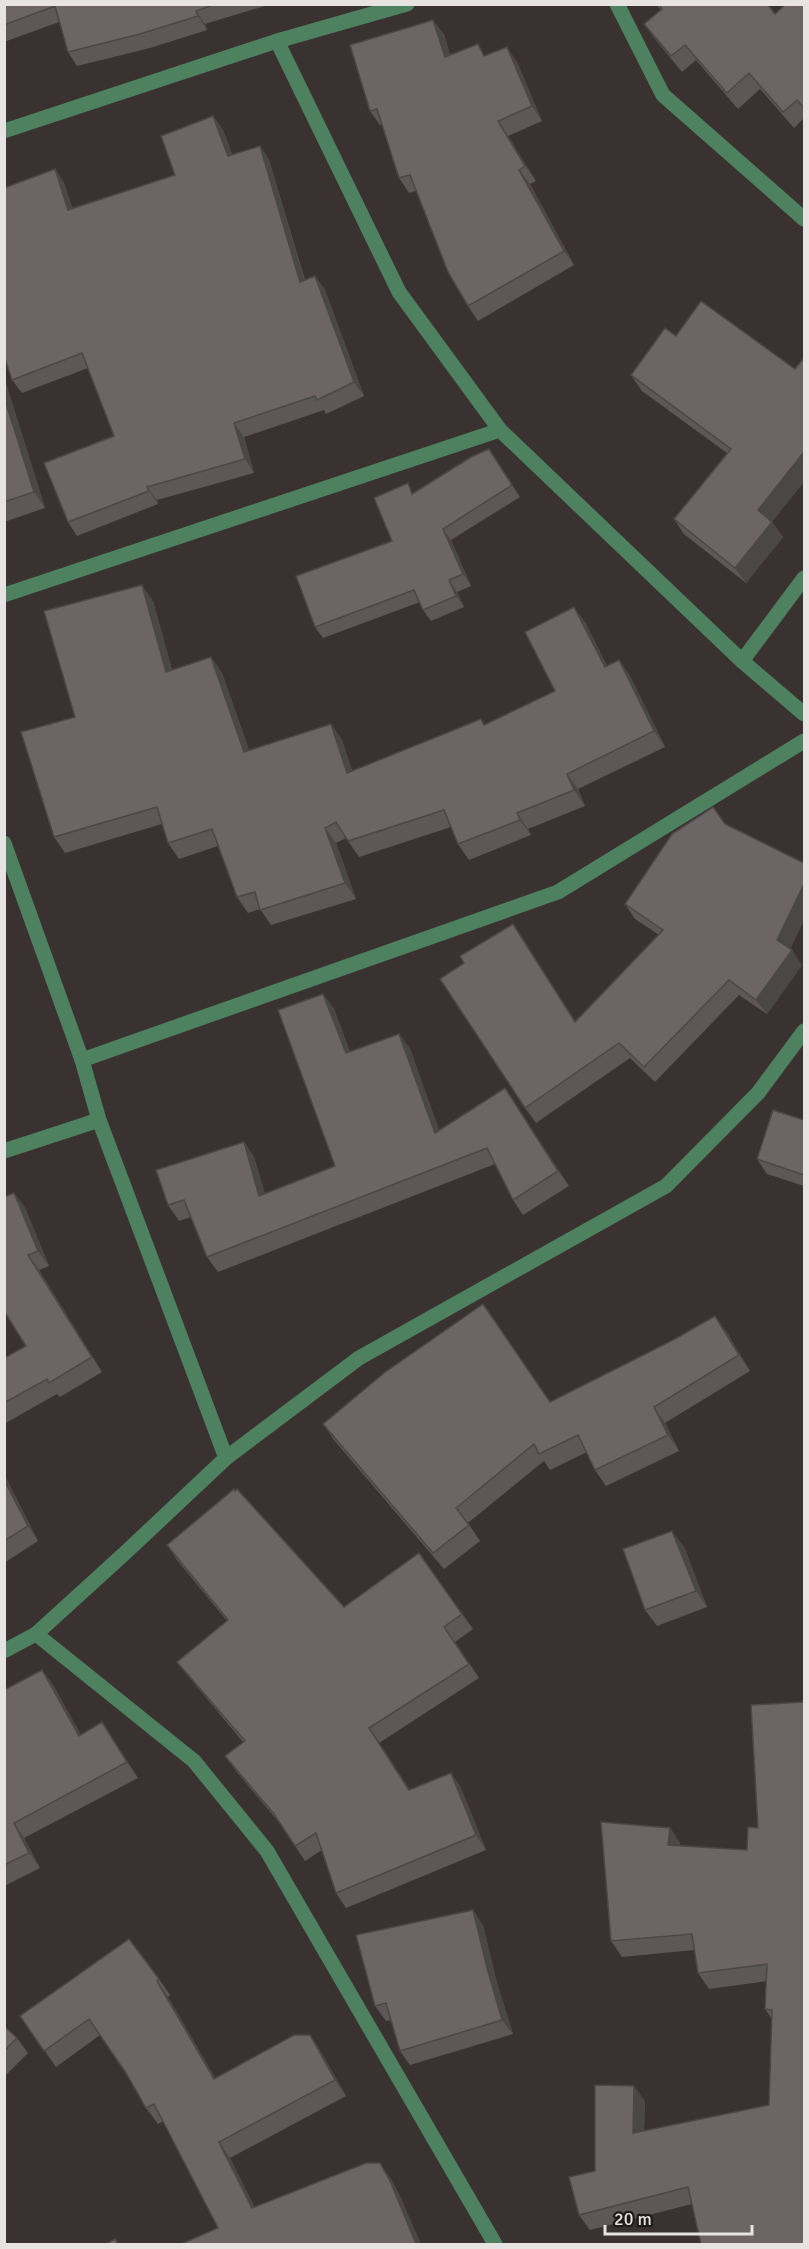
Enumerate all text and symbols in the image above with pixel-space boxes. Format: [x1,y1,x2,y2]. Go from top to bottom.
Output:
scale bar [605,2198,752,2236]
text: 20 m [614,2208,652,2230]

